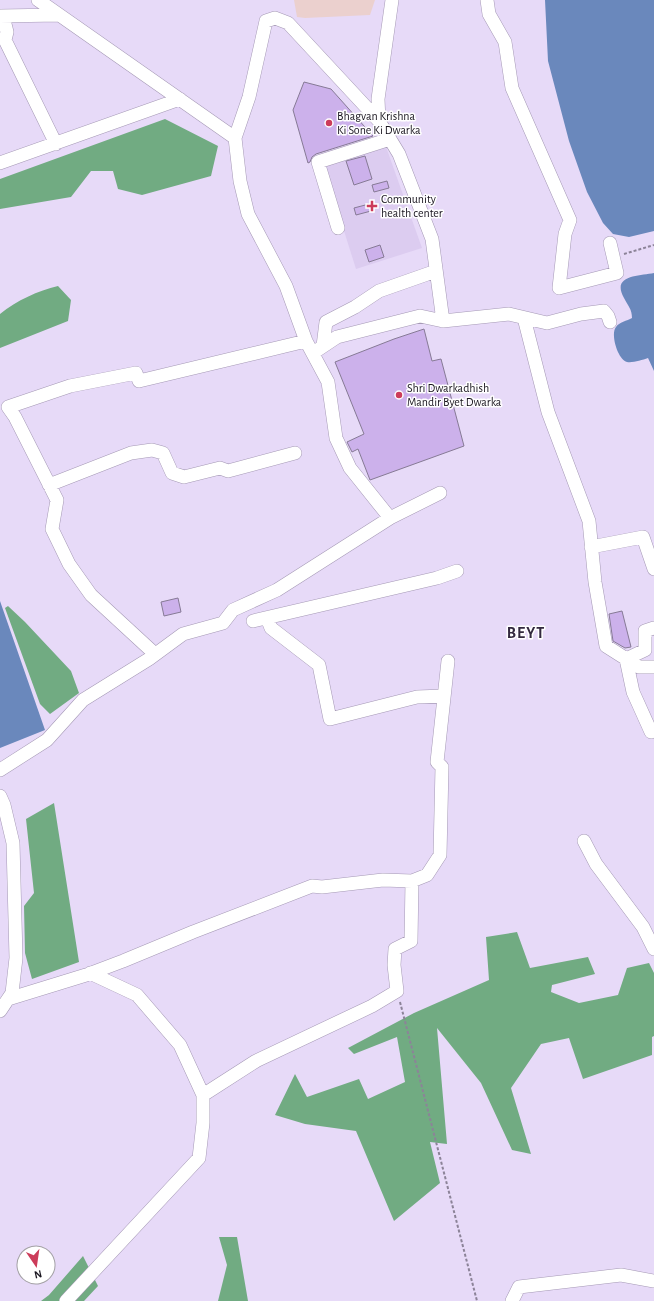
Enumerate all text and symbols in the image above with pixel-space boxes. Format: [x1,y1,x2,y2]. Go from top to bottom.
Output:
place label: Bhagvan Krishna Ki Sone Ki Dwarka [337,110,421,136]
marker: Bhagvan Krishna Ki Sone Ki Dwarka [324,118,334,128]
place label: Community health center [381,193,443,219]
marker: Community health center [366,200,378,212]
place label: Shri Dwarkadhish Mandir Byet Dwarka [407,382,502,409]
marker: Shri Dwarkadhish Mandir Byet Dwarka [394,390,404,400]
district label: BEYT [507,625,545,641]
north arrow [16,1245,56,1285]
text: N [33,1268,43,1280]

